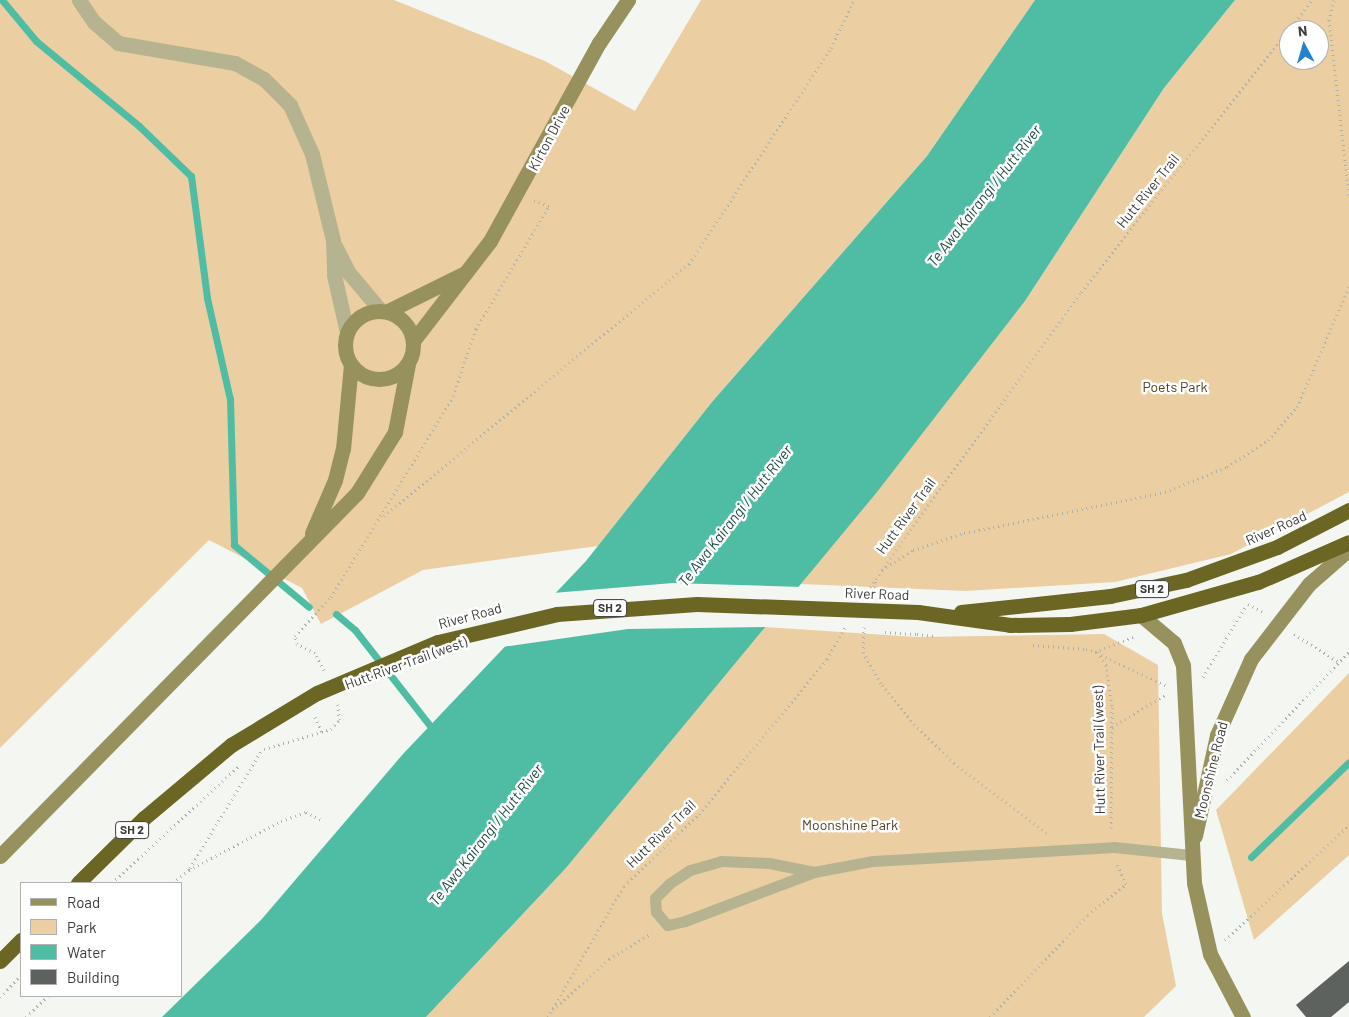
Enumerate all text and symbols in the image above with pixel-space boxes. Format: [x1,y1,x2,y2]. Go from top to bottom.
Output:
north arrow [1279,20,1329,70]
text: N [1297,22,1308,40]
street label: Kirton Drive [525,103,573,173]
water label: Te Awa Kairangi / Hutt River [923,122,1045,270]
street label: Hutt River Trail [1113,151,1183,231]
park label: Poets Park [1142,379,1208,395]
water label: Te Awa Kairangi / Hutt River [674,442,796,590]
street label: Hutt River Trail [873,475,939,557]
street label: River Road [1243,507,1309,549]
road number: SH 2 [1134,580,1170,598]
street label: River Road [844,584,910,604]
road number: SH 2 [592,598,628,618]
street label: River Road [437,599,503,633]
street label: Hutt River Trail (west) [343,633,469,693]
street label: Hutt River Trail (west) [1089,685,1109,815]
street label: Moonshine Road [1191,720,1231,820]
water label: Te Awa Kairangi / Hutt River [425,761,547,909]
street label: Hutt River Trail [623,797,699,871]
park label: Moonshine Park [802,817,898,833]
road number: SH 2 [114,820,150,840]
legend [20,882,182,997]
text: Road [67,893,100,911]
text: Park [67,918,96,936]
text: Water [67,943,106,961]
text: Building [67,968,120,986]

